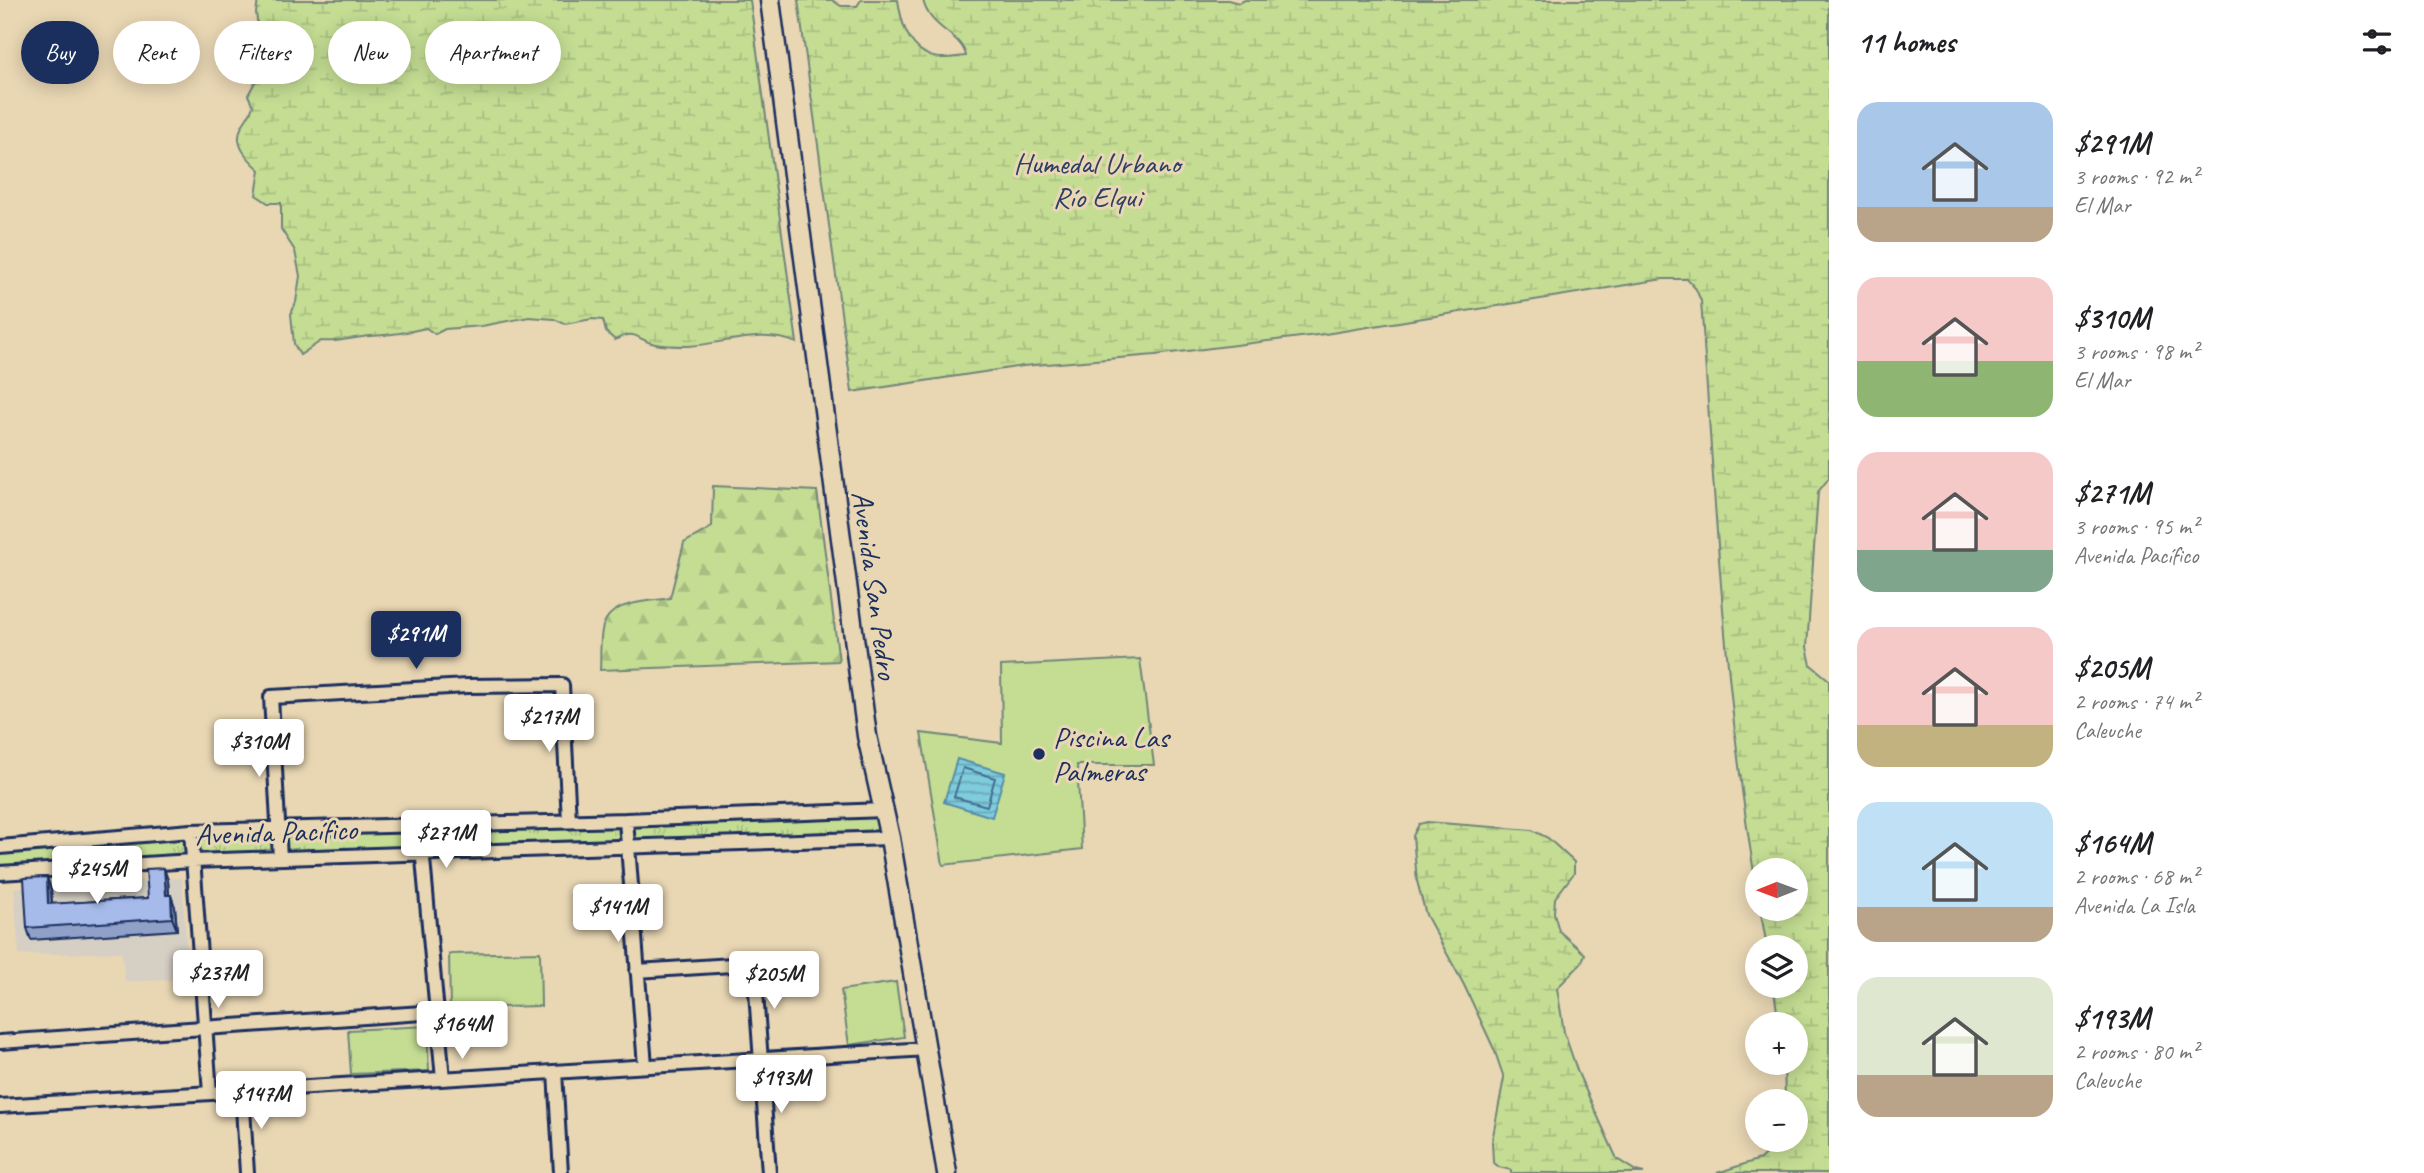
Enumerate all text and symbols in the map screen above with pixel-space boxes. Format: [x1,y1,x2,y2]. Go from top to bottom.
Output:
chip: Buy [21,21,99,84]
chip: Rent [113,21,200,84]
chip: Filters [214,21,314,84]
chip: New [328,21,411,84]
chip: Apartment [425,21,561,84]
text: 11 homes [1857,23,1955,61]
icon: filters [2358,23,2396,61]
text: $291M [2074,124,2150,162]
icon: home [1913,130,1997,214]
park label: Humedal Urbano Río Elqui [1014,144,1184,216]
text: 3 rooms · 92 m² [2074,162,2198,191]
text: El Mar [2074,191,2131,220]
text: $310M [2074,299,2150,337]
icon: home [1913,305,1997,389]
text: 3 rooms · 98 m² [2074,337,2198,366]
text: El Mar [2074,366,2131,395]
text: $271M [2074,474,2150,512]
icon: home [1913,480,1997,564]
street label: Avenida San Pedro [843,488,907,683]
text: 3 rooms · 95 m² [2074,512,2198,541]
text: Avenida Pacífico [2074,541,2198,570]
pin: $291M [367,612,465,671]
text: $291M [387,619,445,648]
text: $205M [2074,649,2149,687]
icon: home [1913,655,1997,739]
text: 2 rooms · 74 m² [2074,687,2198,716]
pin: $217M [500,694,598,754]
text: $217M [520,702,578,731]
text: Caleuche [2074,716,2141,745]
place label: Piscina Las Palmeras [1053,718,1171,790]
pin: $310M [210,720,308,779]
text: $310M [230,727,288,756]
marker: Piscina Las Palmeras [1031,746,1047,762]
street label: Avenida Pacífico [194,810,359,854]
pin: $271M [397,810,495,870]
text: $271M [417,818,475,847]
text: $164M [2074,824,2151,862]
icon: home [1913,830,1997,914]
pin: $245M [48,846,146,906]
text: $245M [68,854,126,883]
north arrow [1745,858,1808,920]
map controls [1745,858,1808,1152]
text: 2 rooms · 68 m² [2074,862,2198,891]
pin: $141M [569,884,667,944]
text: Avenida La Isla [2074,891,2195,920]
text: $141M [589,892,647,921]
button: layers [1745,935,1808,998]
pin: $237M [169,950,267,1010]
pin: $205M [725,951,823,1011]
text: $237M [189,958,247,987]
text: $205M [745,959,803,988]
text: $193M [2074,999,2150,1037]
pin: $164M [413,1002,511,1061]
icon: home [1913,1005,1997,1089]
text: $164M [433,1009,491,1038]
button: + [1745,1012,1808,1075]
text: 2 rooms · 80 m² [2074,1037,2198,1066]
pin: $193M [732,1056,830,1115]
text: $193M [752,1063,810,1092]
text: Caleuche [2074,1066,2141,1095]
pin: $147M [212,1072,310,1131]
text: $147M [232,1079,290,1108]
button: − [1745,1089,1808,1152]

